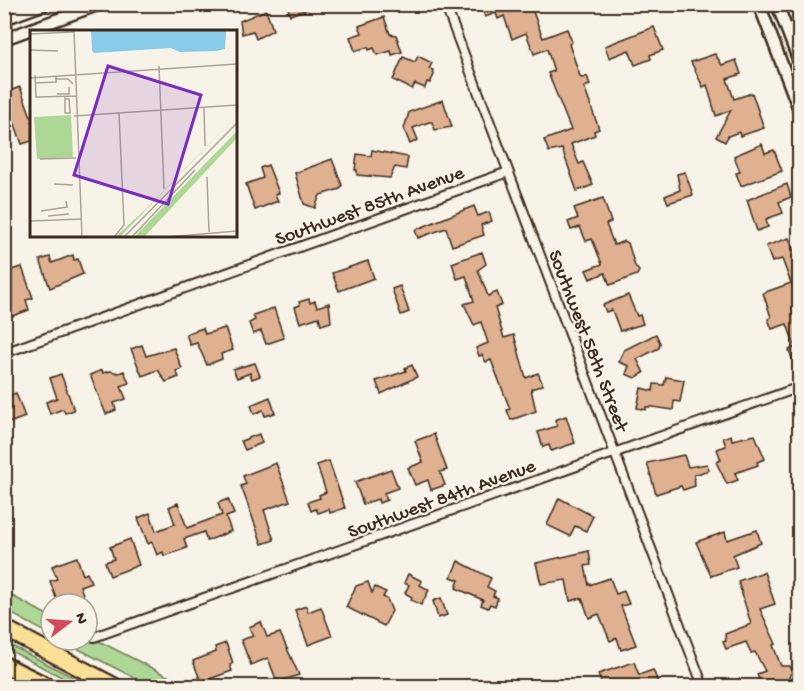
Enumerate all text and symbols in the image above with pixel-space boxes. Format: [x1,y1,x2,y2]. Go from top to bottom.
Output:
inset map [30,30,237,237]
street label: Southwest 85th Avenue [273,162,468,252]
street label: Southwest 58th Street [542,247,633,437]
street label: Southwest 84th Avenue [345,455,540,545]
north arrow [39,592,99,652]
text: N [69,611,91,627]

